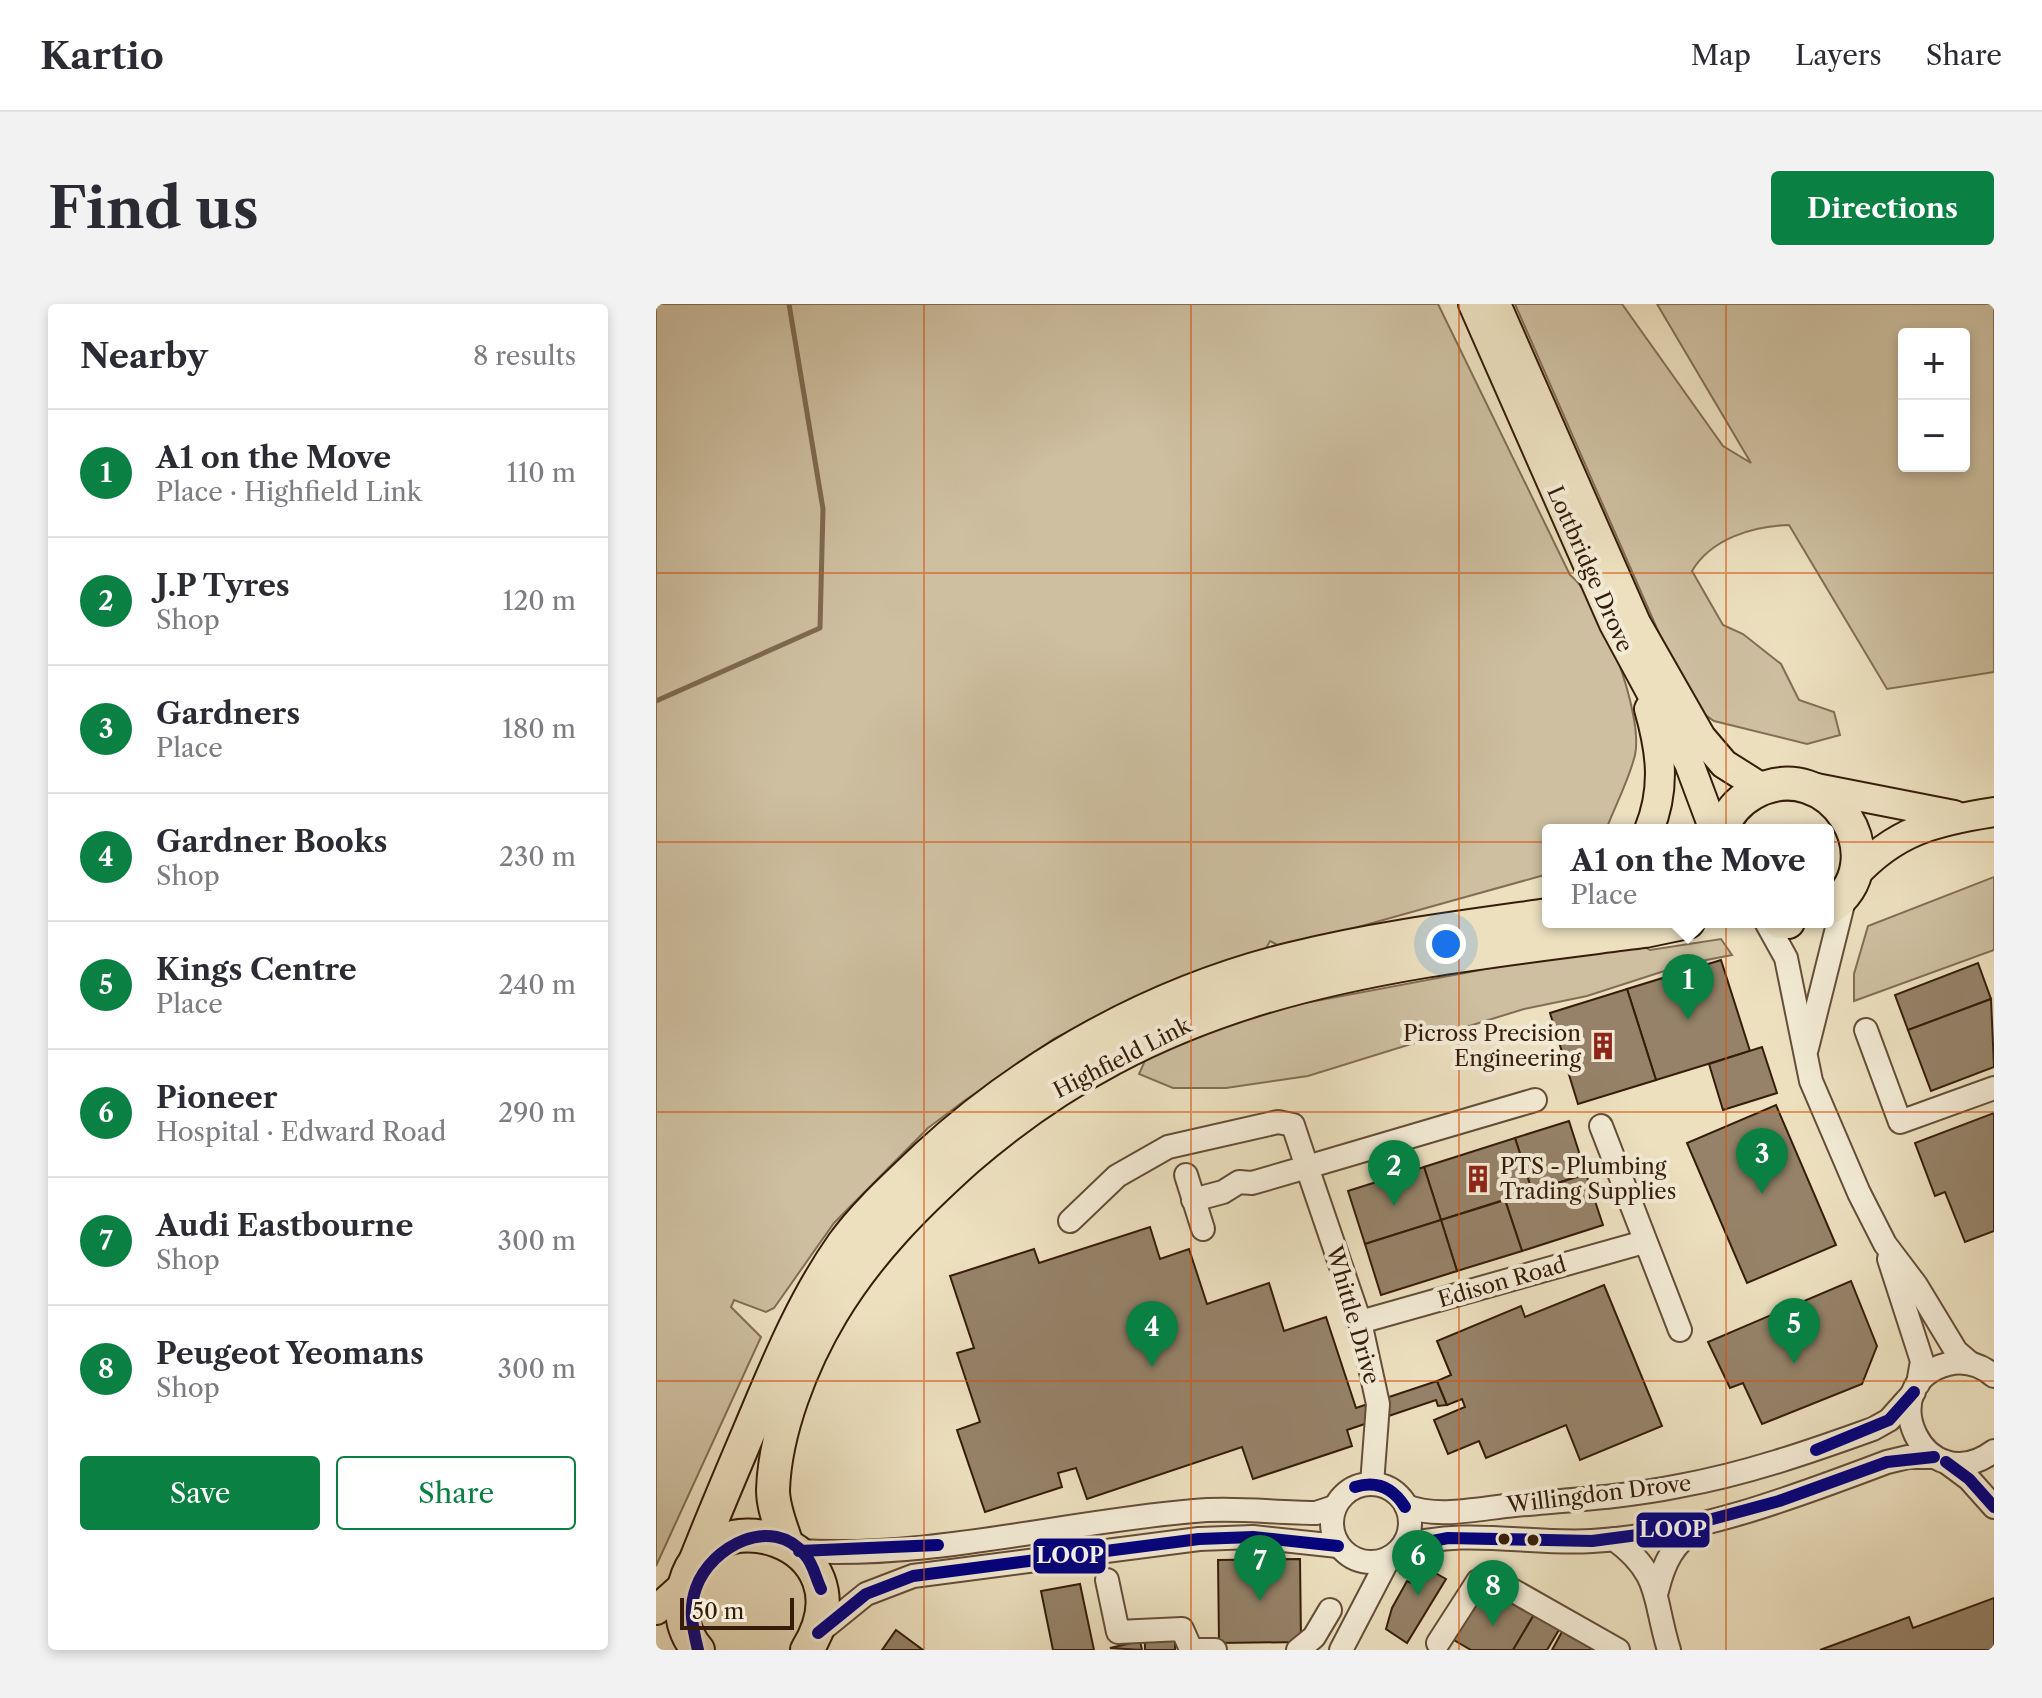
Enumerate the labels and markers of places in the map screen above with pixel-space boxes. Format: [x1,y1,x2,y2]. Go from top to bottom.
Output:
pin: 1 [1662,954,1714,1020]
place label: Picross Precision Engineering [1403,1020,1581,1072]
building icon: Picross Precision Engineering [1588,1031,1618,1061]
pin: 3 [1736,1128,1788,1194]
pin: 2 [1368,1140,1420,1206]
place label: PTS - Plumbing Trading Supplies [1500,1153,1676,1205]
building icon: PTS - Plumbing Trading Supplies [1463,1164,1493,1194]
pin: 5 [1768,1298,1820,1364]
pin: 4 [1126,1301,1178,1367]
pin: 6 [1392,1530,1444,1596]
unlabelled marker [1496,1531,1512,1547]
unlabelled marker [1525,1532,1541,1548]
pin: 7 [1234,1535,1286,1601]
pin: 8 [1467,1560,1519,1626]

